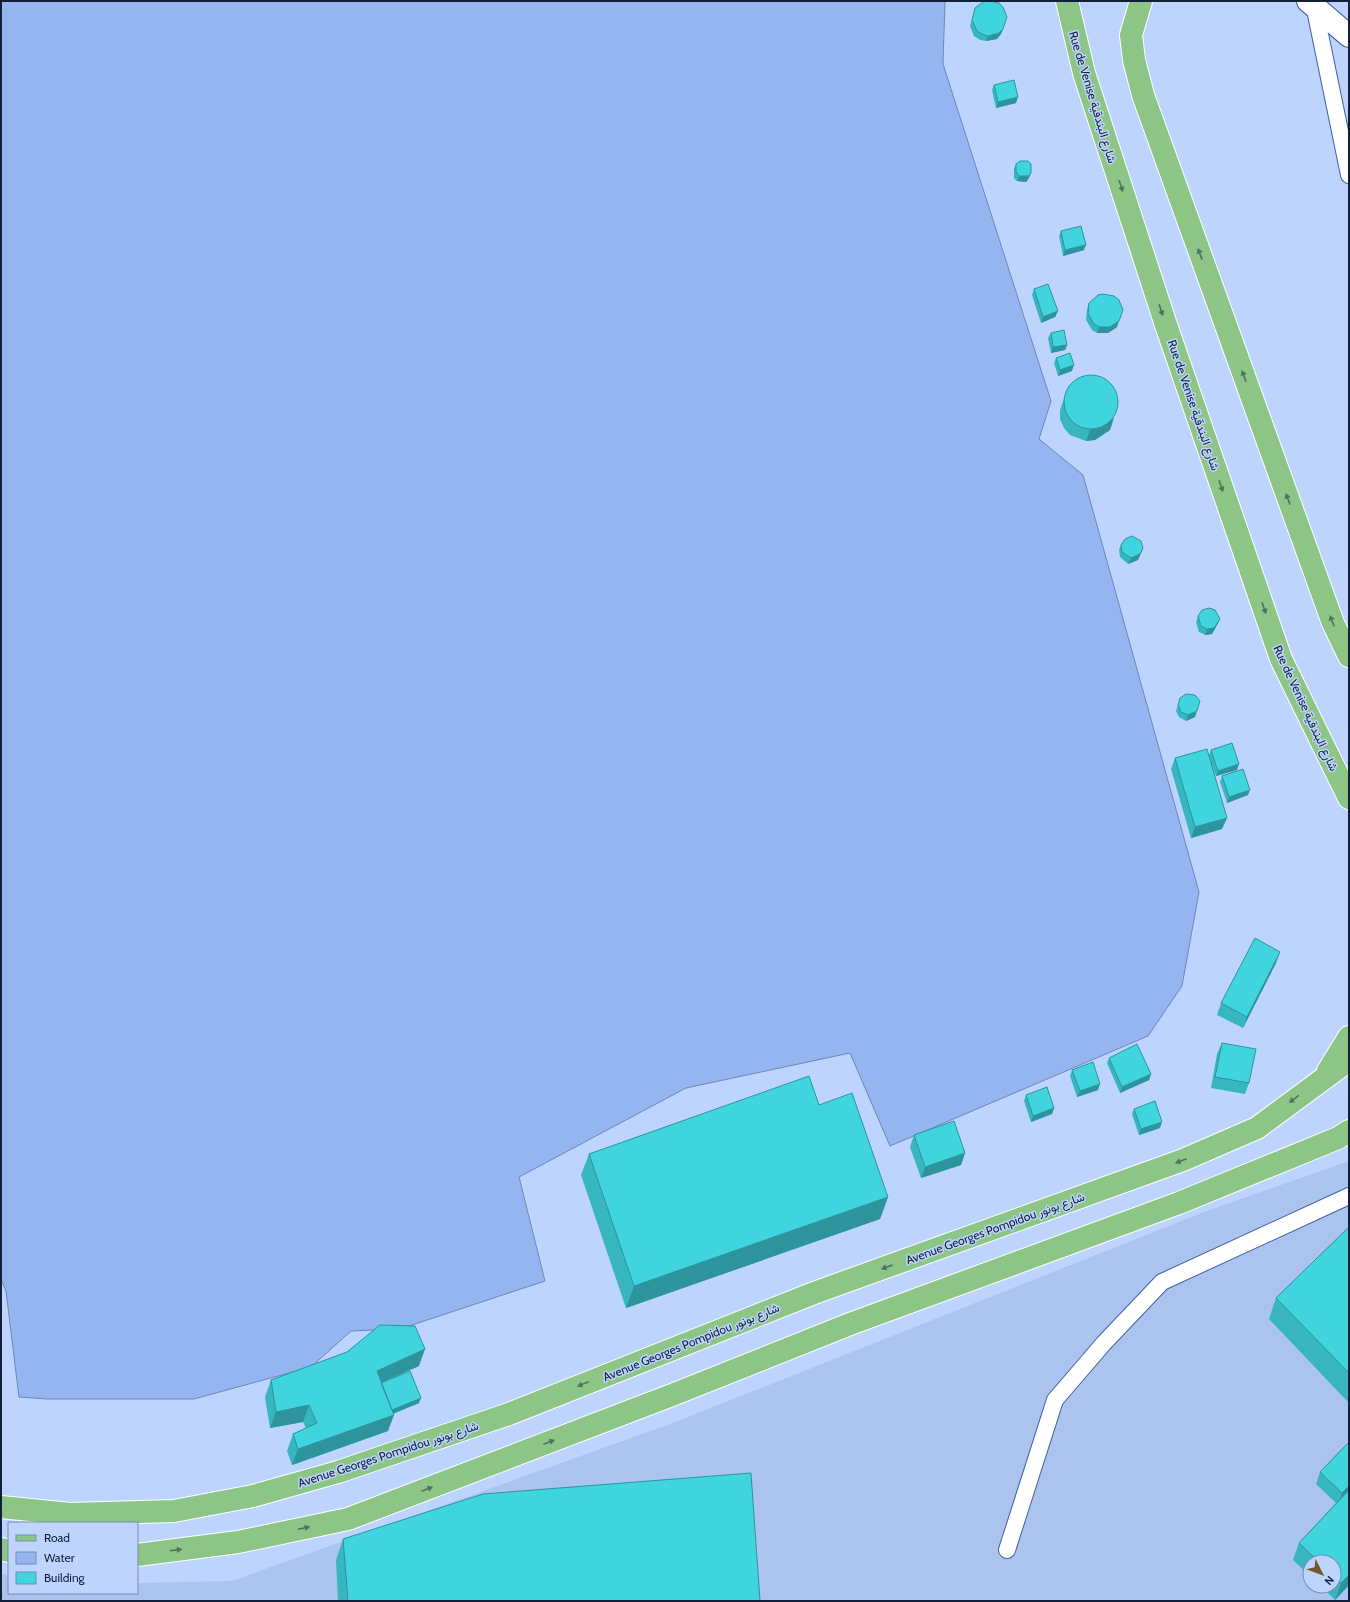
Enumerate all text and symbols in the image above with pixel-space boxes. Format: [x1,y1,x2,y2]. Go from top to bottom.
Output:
street label: Rue de Venise شارع البندقية [1064,29,1120,165]
one-way arrow [1118,180,1124,192]
one-way arrow [1197,248,1203,260]
one-way arrow [1158,304,1164,316]
street label: Rue de Venise شارع البندقية [1163,338,1223,473]
one-way arrow [1241,370,1247,382]
one-way arrow [1219,480,1225,492]
one-way arrow [1285,492,1291,504]
one-way arrow [1261,603,1267,615]
one-way arrow [1329,614,1335,626]
street label: Rue de Venise شارع البندقية [1268,643,1342,774]
one-way arrow [1289,1095,1300,1104]
one-way arrow [1174,1158,1186,1164]
street label: Avenue Georges Pompidou شارع بونور [904,1189,1087,1269]
one-way arrow [881,1264,893,1270]
street label: Avenue Georges Pompidou شارع بونور [601,1300,782,1386]
one-way arrow [577,1382,589,1388]
street label: Avenue Georges Pompidou شارع بونور [296,1418,481,1492]
one-way arrow [543,1439,555,1445]
one-way arrow [422,1485,434,1491]
legend [8,1522,138,1594]
one-way arrow [298,1525,310,1531]
text: Road [44,1530,70,1545]
one-way arrow [170,1547,182,1553]
text: Water [44,1550,75,1565]
north arrow [1302,1554,1342,1594]
text: Building [44,1570,86,1585]
text: N [1322,1573,1337,1588]

